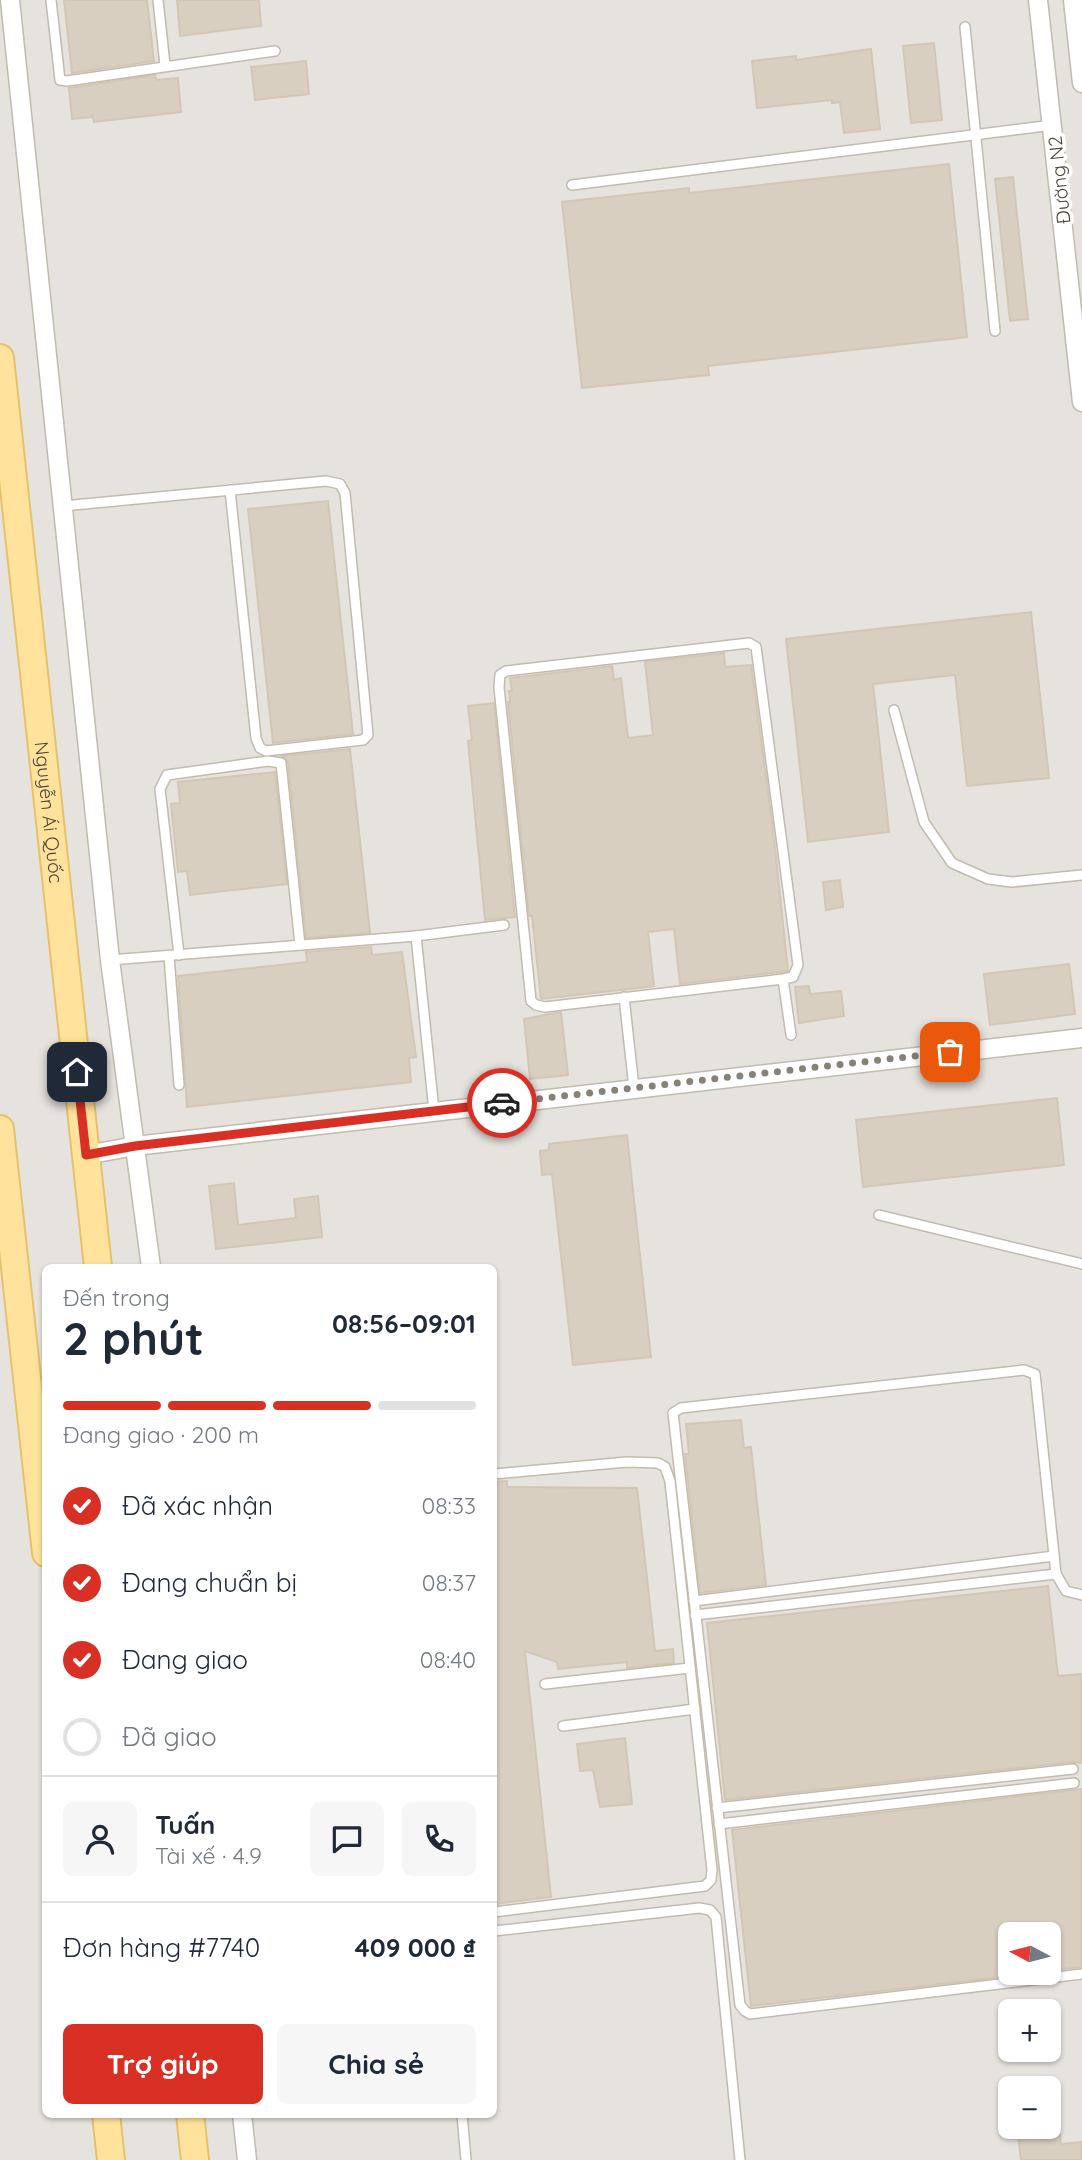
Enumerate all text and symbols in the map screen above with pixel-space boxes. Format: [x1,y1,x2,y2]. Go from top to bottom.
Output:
street label: Đường N2 [1042,135,1076,225]
street label: Nguyễn Ái Quốc [29,740,69,885]
pin [920,1022,980,1082]
icon: bag [931,1033,969,1071]
pin [47,1042,107,1102]
icon: home [58,1053,96,1091]
courier [467,1068,537,1138]
icon: car [483,1084,521,1122]
text: Đến trong [63,1283,170,1312]
text: 08:56–09:01 [332,1307,476,1340]
text: 2 phút [63,1309,204,1367]
text: Đang giao · 200 m [63,1420,259,1449]
icon: check [63,1487,101,1525]
text: Đã xác nhận [122,1489,273,1522]
text: 08:33 [421,1491,476,1520]
icon: check [63,1564,101,1602]
text: Đang chuẩn bị [122,1566,297,1599]
text: 08:37 [422,1568,476,1597]
icon: check [63,1641,101,1679]
text: Đang giao [122,1643,248,1676]
text: 08:40 [420,1645,476,1674]
text: Đã giao [122,1720,217,1753]
button: person [63,1802,137,1876]
button: chat [310,1802,384,1876]
button: phone [402,1802,476,1876]
text: Tuấn [155,1808,215,1841]
text: Tài xế · 4.9 [155,1841,262,1870]
north arrow [998,1922,1060,1984]
map controls [998,1922,1061,2139]
text: Đơn hàng #7740 [63,1931,260,1964]
text: 409 000 ₫ [354,1931,476,1964]
button: + [998,1999,1061,2062]
button: Trợ giúp [63,2024,263,2104]
button: Chia sẻ [277,2024,476,2104]
button: − [998,2076,1061,2139]

